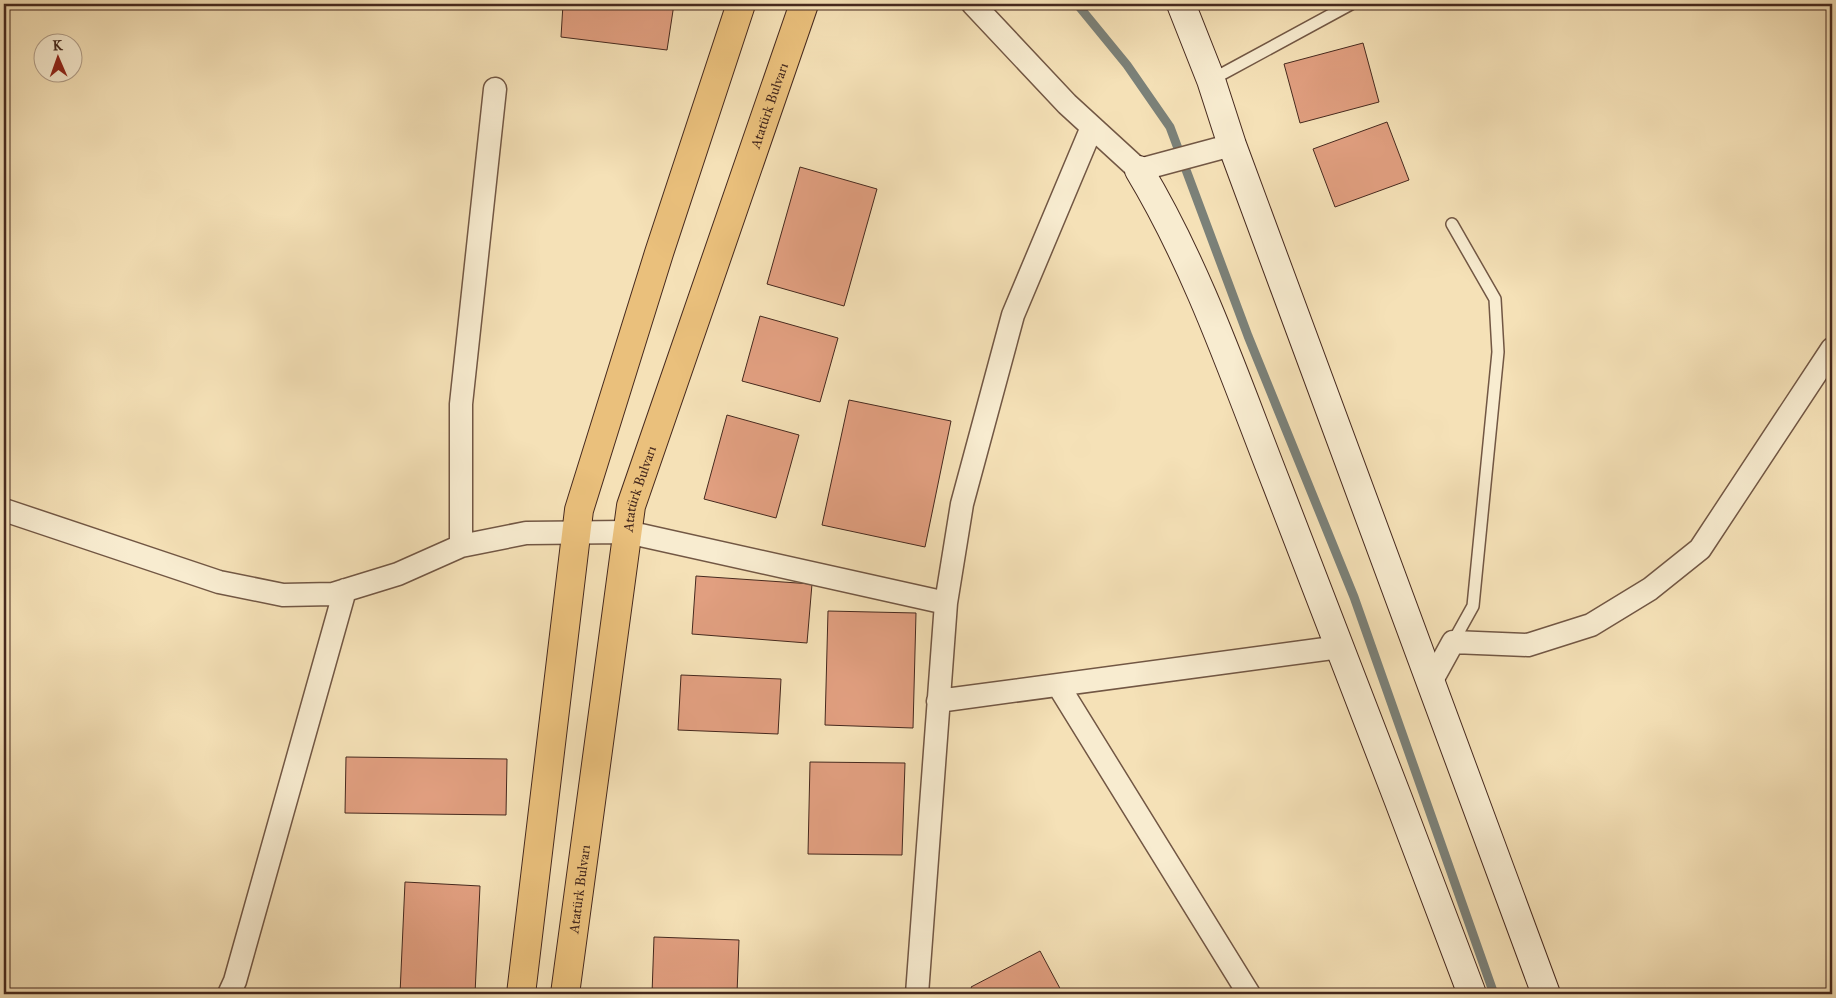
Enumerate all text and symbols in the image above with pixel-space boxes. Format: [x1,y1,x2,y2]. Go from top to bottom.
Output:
north arrow [32,32,82,82]
text: K [52,37,64,54]
street label: Atatürk Bulvarı [747,61,792,152]
street label: Atatürk Bulvarı [619,443,660,534]
street label: Atatürk Bulvarı [565,843,594,935]

